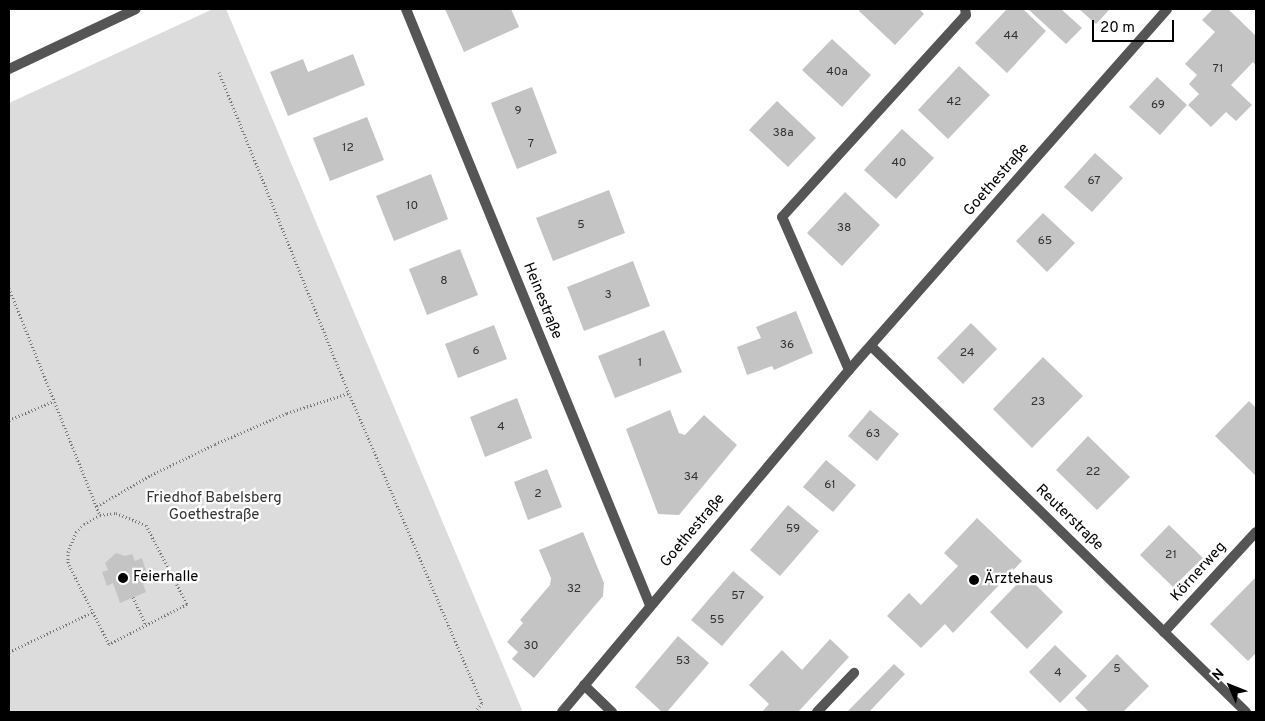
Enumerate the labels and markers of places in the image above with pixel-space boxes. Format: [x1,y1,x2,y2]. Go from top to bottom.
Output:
place label: Feierhalle [133,569,198,587]
place label: Ärztehaus [984,571,1053,589]
marker: Feierhalle [117,572,129,584]
marker: Ärztehaus [968,574,980,586]

